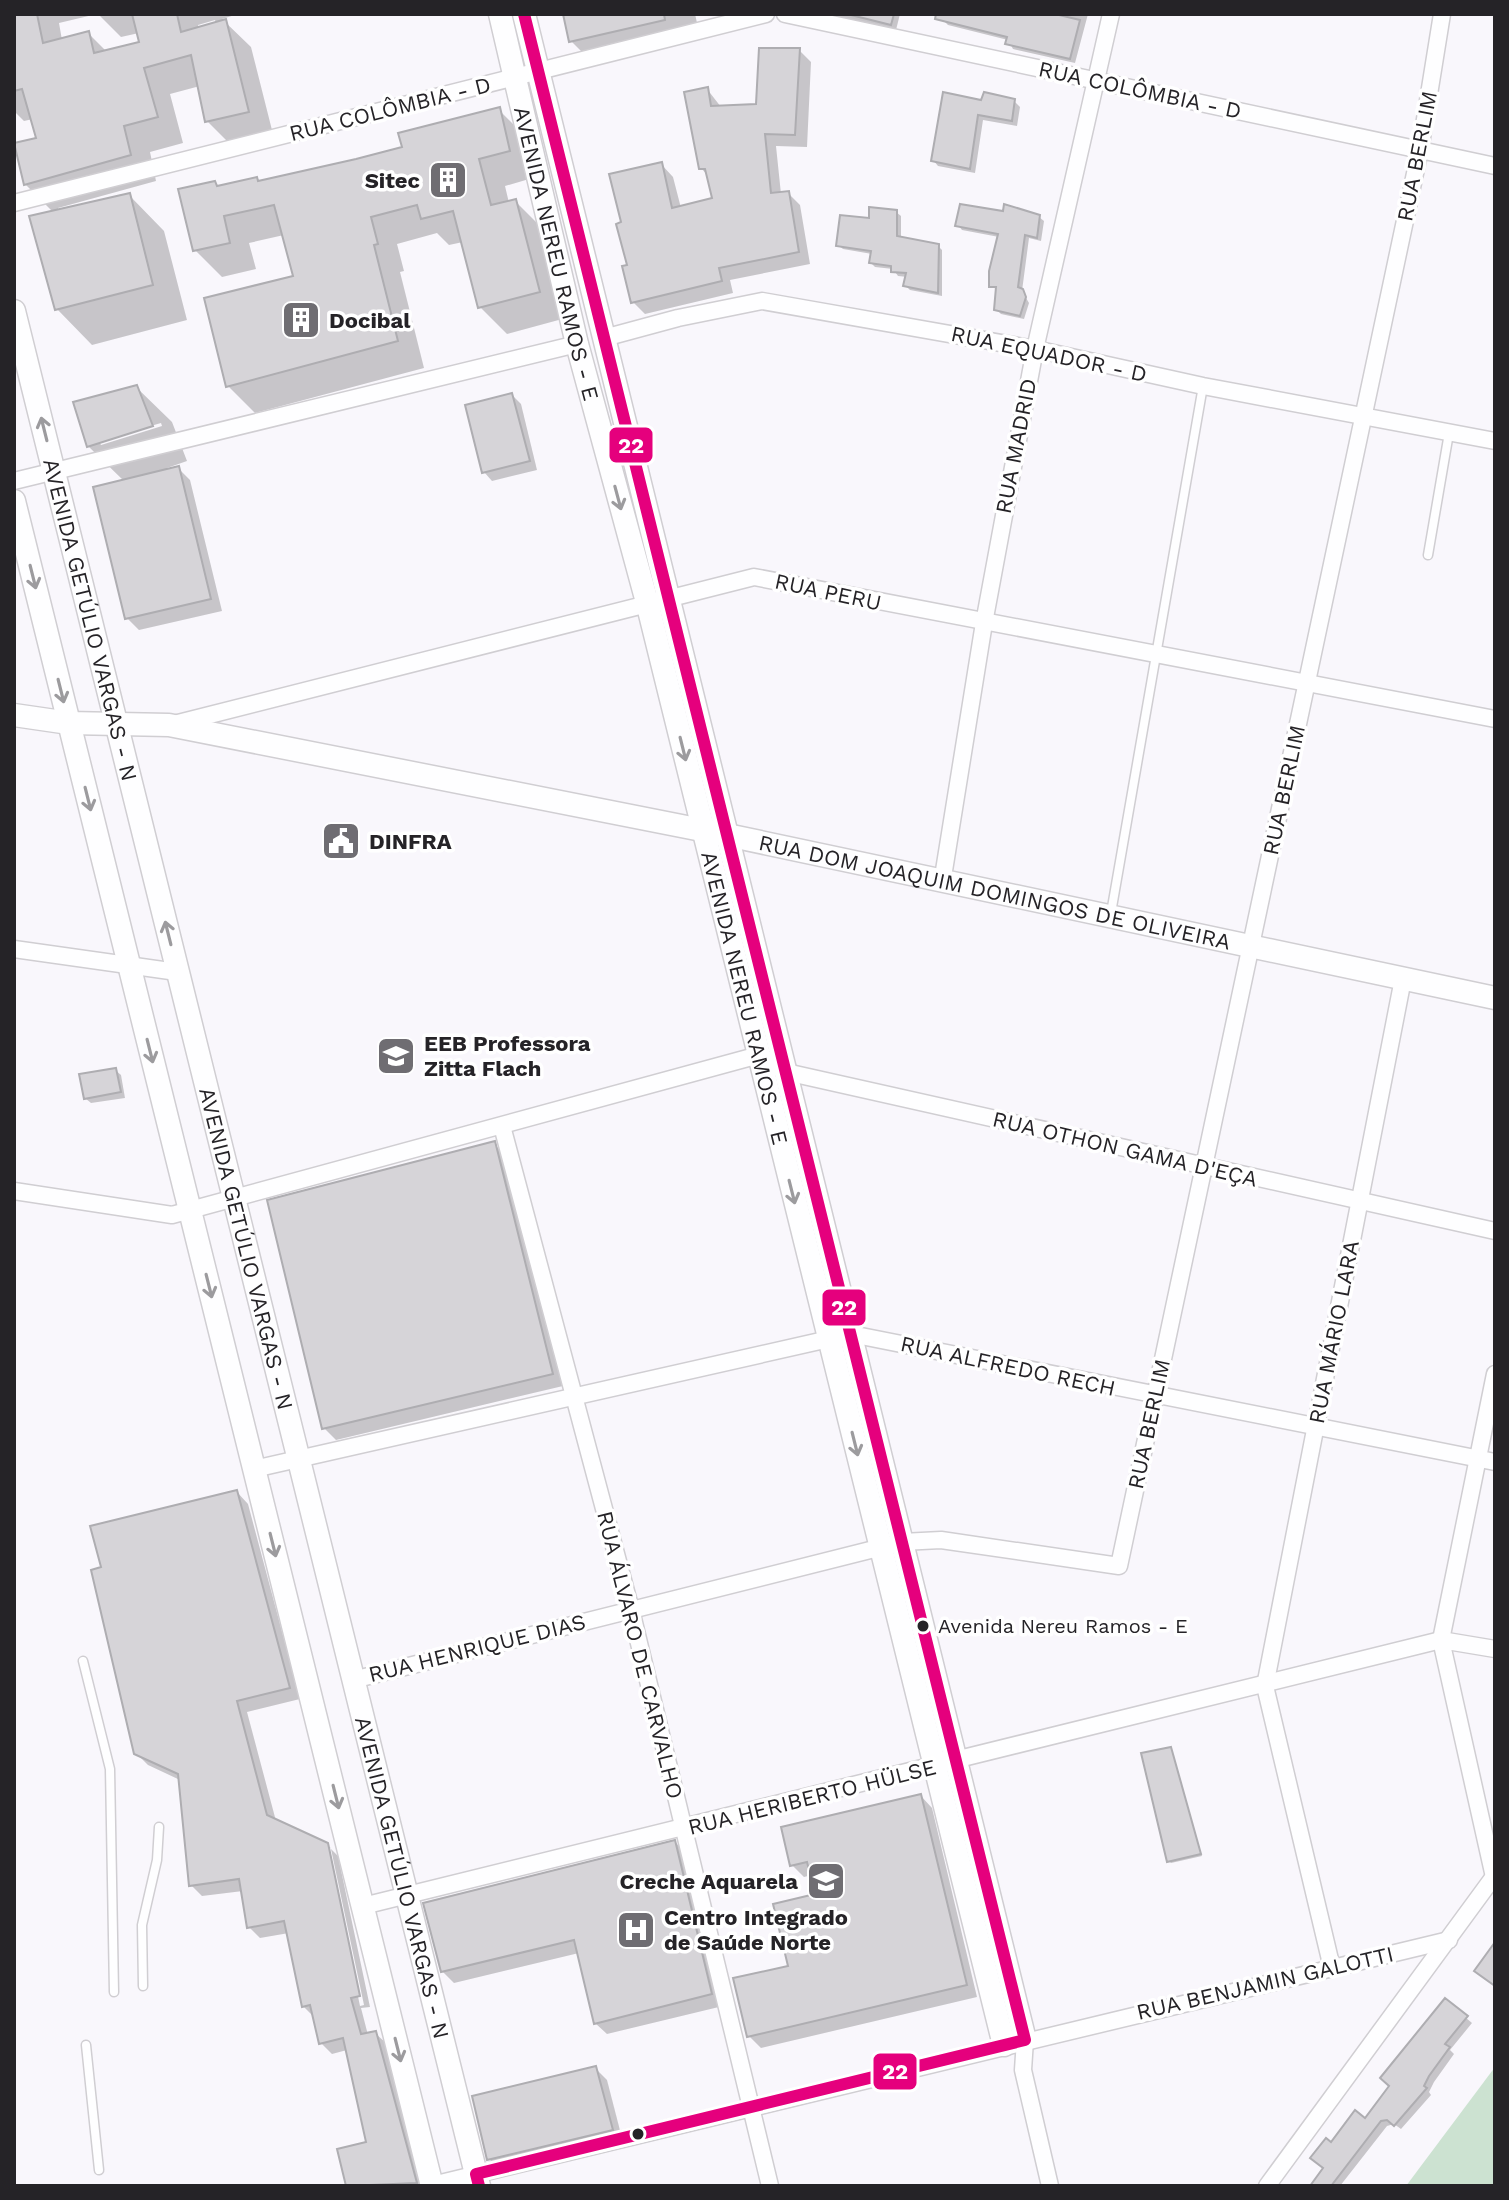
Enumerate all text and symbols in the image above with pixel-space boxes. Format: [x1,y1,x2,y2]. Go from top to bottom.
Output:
street label: RUA COLÔMBIA - D [1036,56,1244,124]
street label: RUA COLÔMBIA - D [287,72,493,146]
street label: RUA BERLIM [1392,89,1442,223]
street label: AVENIDA NEREU RAMOS - E [509,104,604,403]
building icon: Sitec [427,159,469,201]
place label: Sitec [365,168,420,193]
building icon: Docibal [280,299,322,341]
place label: Docibal [329,308,411,333]
street label: RUA EQUADOR - D [949,321,1149,387]
street label: RUA MADRID [991,376,1041,516]
one-way arrow [35,416,50,442]
line badge: 22 [608,426,654,464]
text: 22 [618,433,644,458]
street label: AVENIDA GETÚLIO VARGAS - N [39,456,143,783]
one-way arrow [612,484,627,510]
one-way arrow [26,563,41,589]
street label: RUA PERU [772,568,884,616]
one-way arrow [54,677,69,703]
street label: RUA BERLIM [1258,723,1310,857]
one-way arrow [677,736,692,762]
one-way arrow [81,785,96,811]
public building icon: DINFRA [320,820,362,862]
place label: DINFRA [369,829,452,854]
street label: RUA DOM JOAQUIM DOMINGOS DE OLIVEIRA [756,830,1233,954]
street label: AVENIDA NEREU RAMOS - E [697,848,793,1147]
one-way arrow [159,921,174,946]
place label: EEB Professora Zitta Flach [424,1031,591,1081]
school or university icon: EEB Professora Zitta Flach [375,1035,417,1077]
one-way arrow [144,1038,159,1064]
street label: AVENIDA GETÚLIO VARGAS - N [195,1085,299,1412]
street label: RUA OTHON GAMA D'EÇA [990,1106,1260,1192]
one-way arrow [786,1179,801,1204]
street label: RUA MÁRIO LARA [1304,1238,1364,1426]
one-way arrow [202,1273,217,1299]
line badge: 22 [821,1288,867,1327]
text: 22 [831,1295,857,1320]
street label: RUA ALFREDO RECH [898,1331,1118,1401]
street label: RUA BERLIM [1123,1357,1175,1491]
one-way arrow [848,1431,863,1457]
street label: RUA ÁLVARO DE CARVALHO [592,1508,688,1802]
one-way arrow [266,1532,281,1557]
street label: RUA HENRIQUE DIAS [366,1609,588,1687]
place label: Avenida Nereu Ramos - E [938,1614,1188,1638]
marker: Avenida Nereu Ramos - E [915,1618,931,1634]
street label: AVENIDA GETÚLIO VARGAS - N [350,1714,455,2041]
street label: RUA HERIBERTO HÜLSE [685,1754,939,1840]
one-way arrow [329,1784,344,1810]
school or university icon: Creche Aquarela [805,1860,847,1902]
place label: Creche Aquarela [619,1869,798,1894]
place label: Centro Integrado de Saúde Norte [664,1905,848,1955]
hospital icon: Centro Integrado de Saúde Norte [615,1909,657,1951]
street label: RUA BENJAMIN GALOTTI [1134,1941,1396,2025]
one-way arrow [392,2036,407,2062]
line badge: 22 [872,2052,918,2091]
text: 22 [882,2059,908,2084]
unlabelled marker [630,2126,646,2142]

